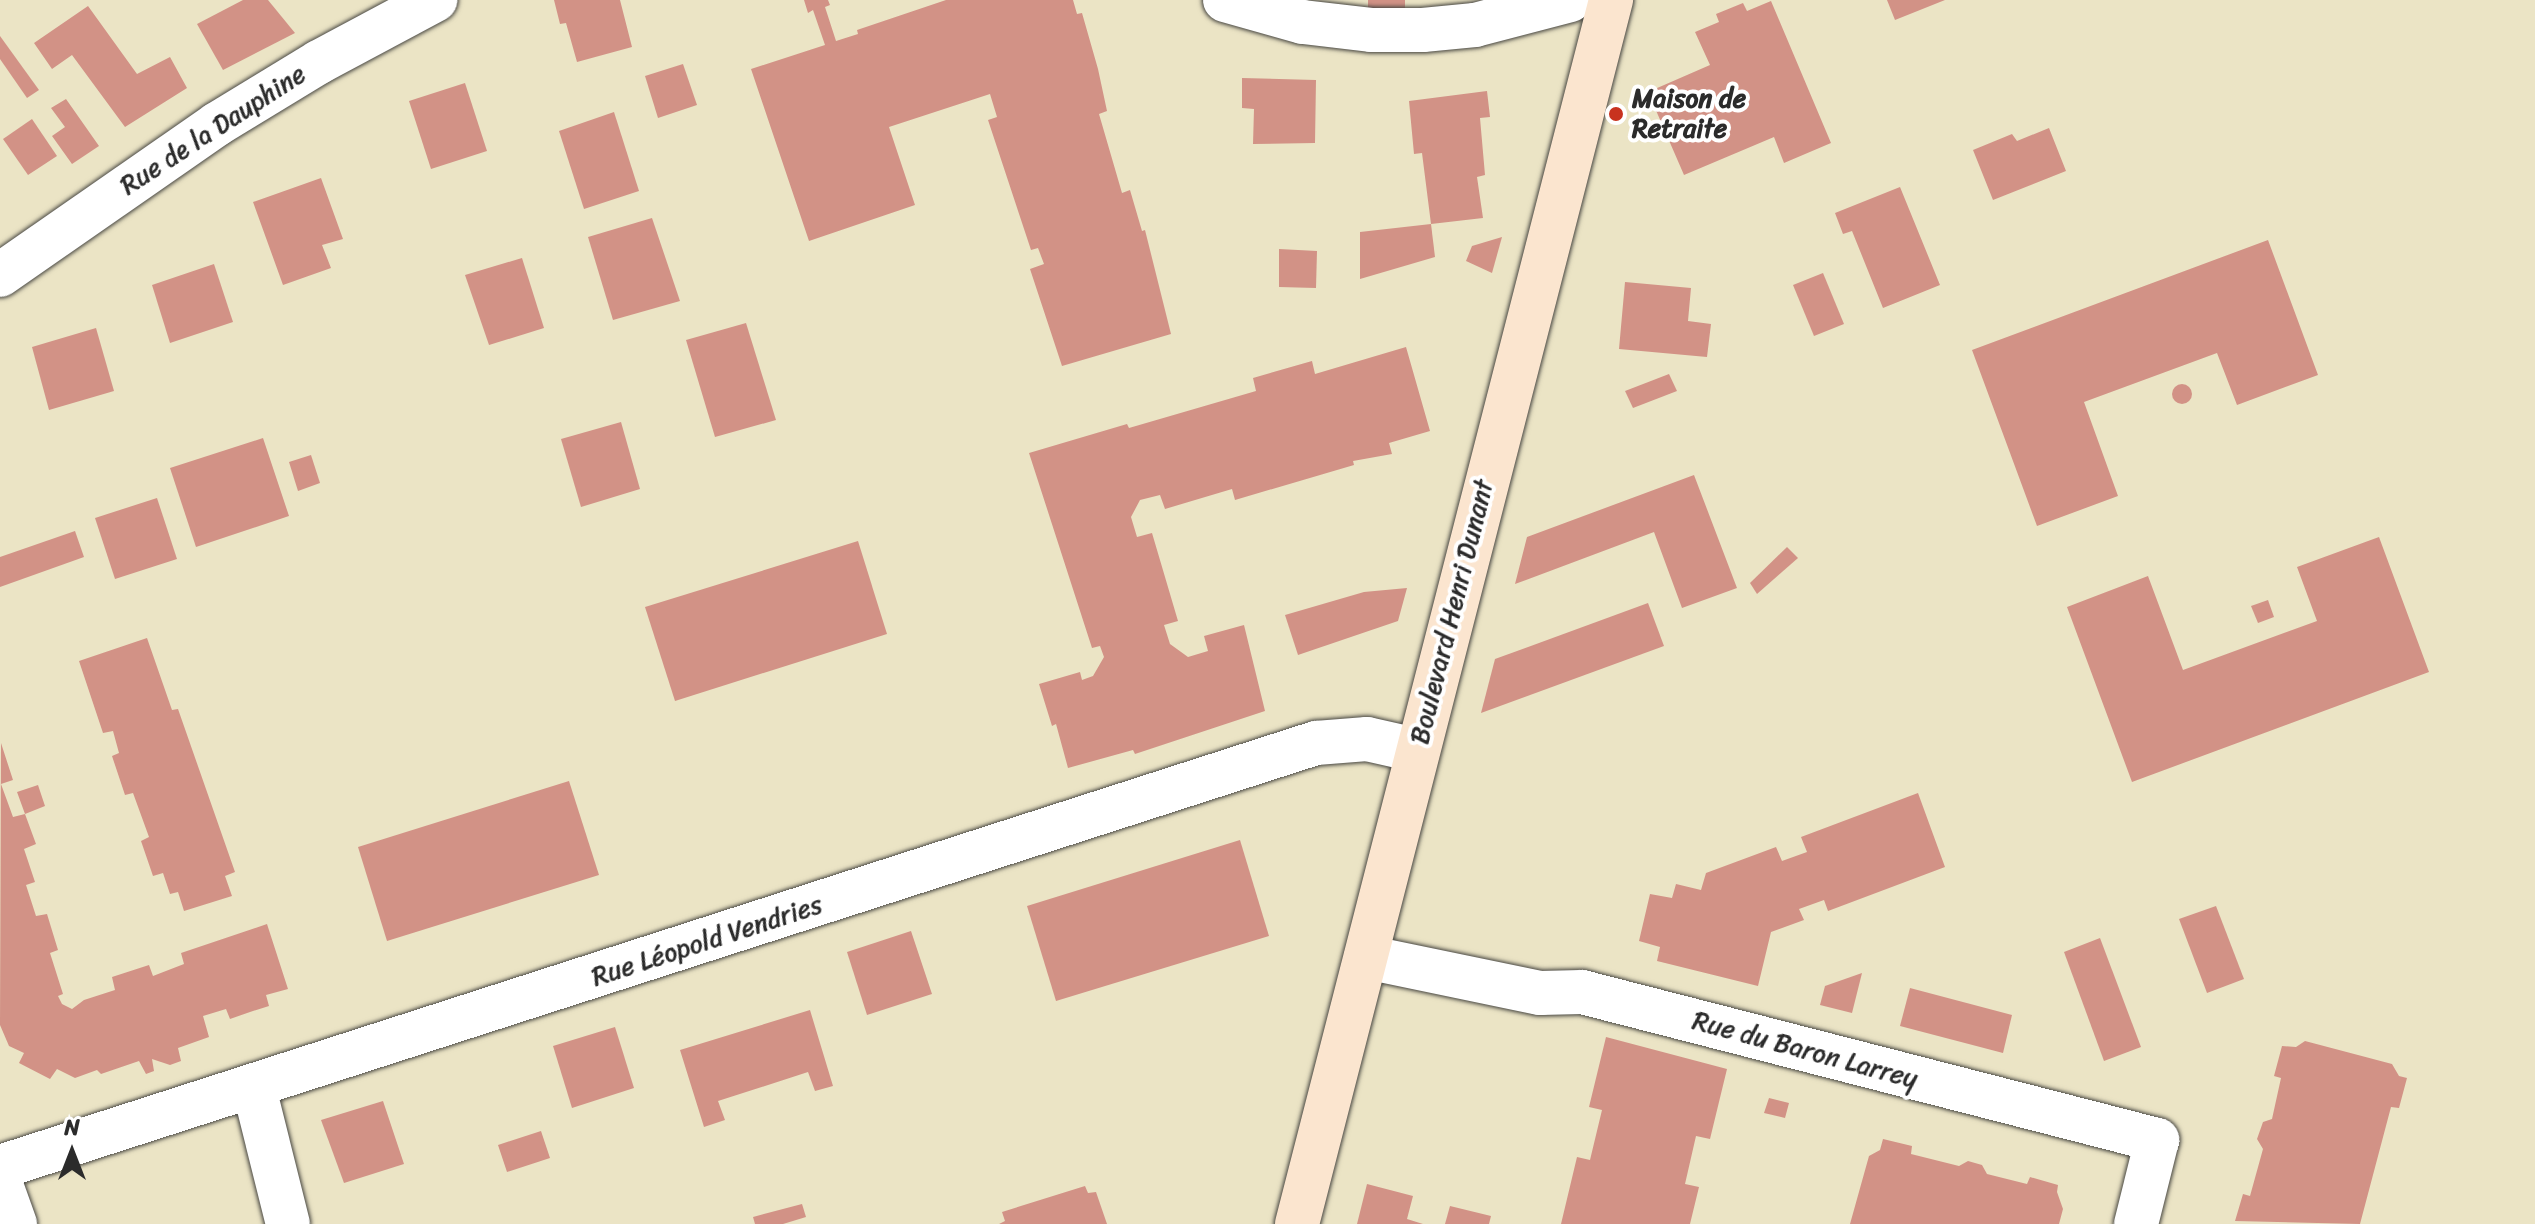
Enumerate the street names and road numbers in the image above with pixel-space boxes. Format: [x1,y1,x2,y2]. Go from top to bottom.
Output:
street label: Rue de la Dauphine [114,58,312,202]
street label: Boulevard Henri Dunant [1404,477,1500,747]
street label: Rue Léopold Vendries [588,889,826,993]
street label: Rue du Baron Larrey [1689,1005,1921,1095]

